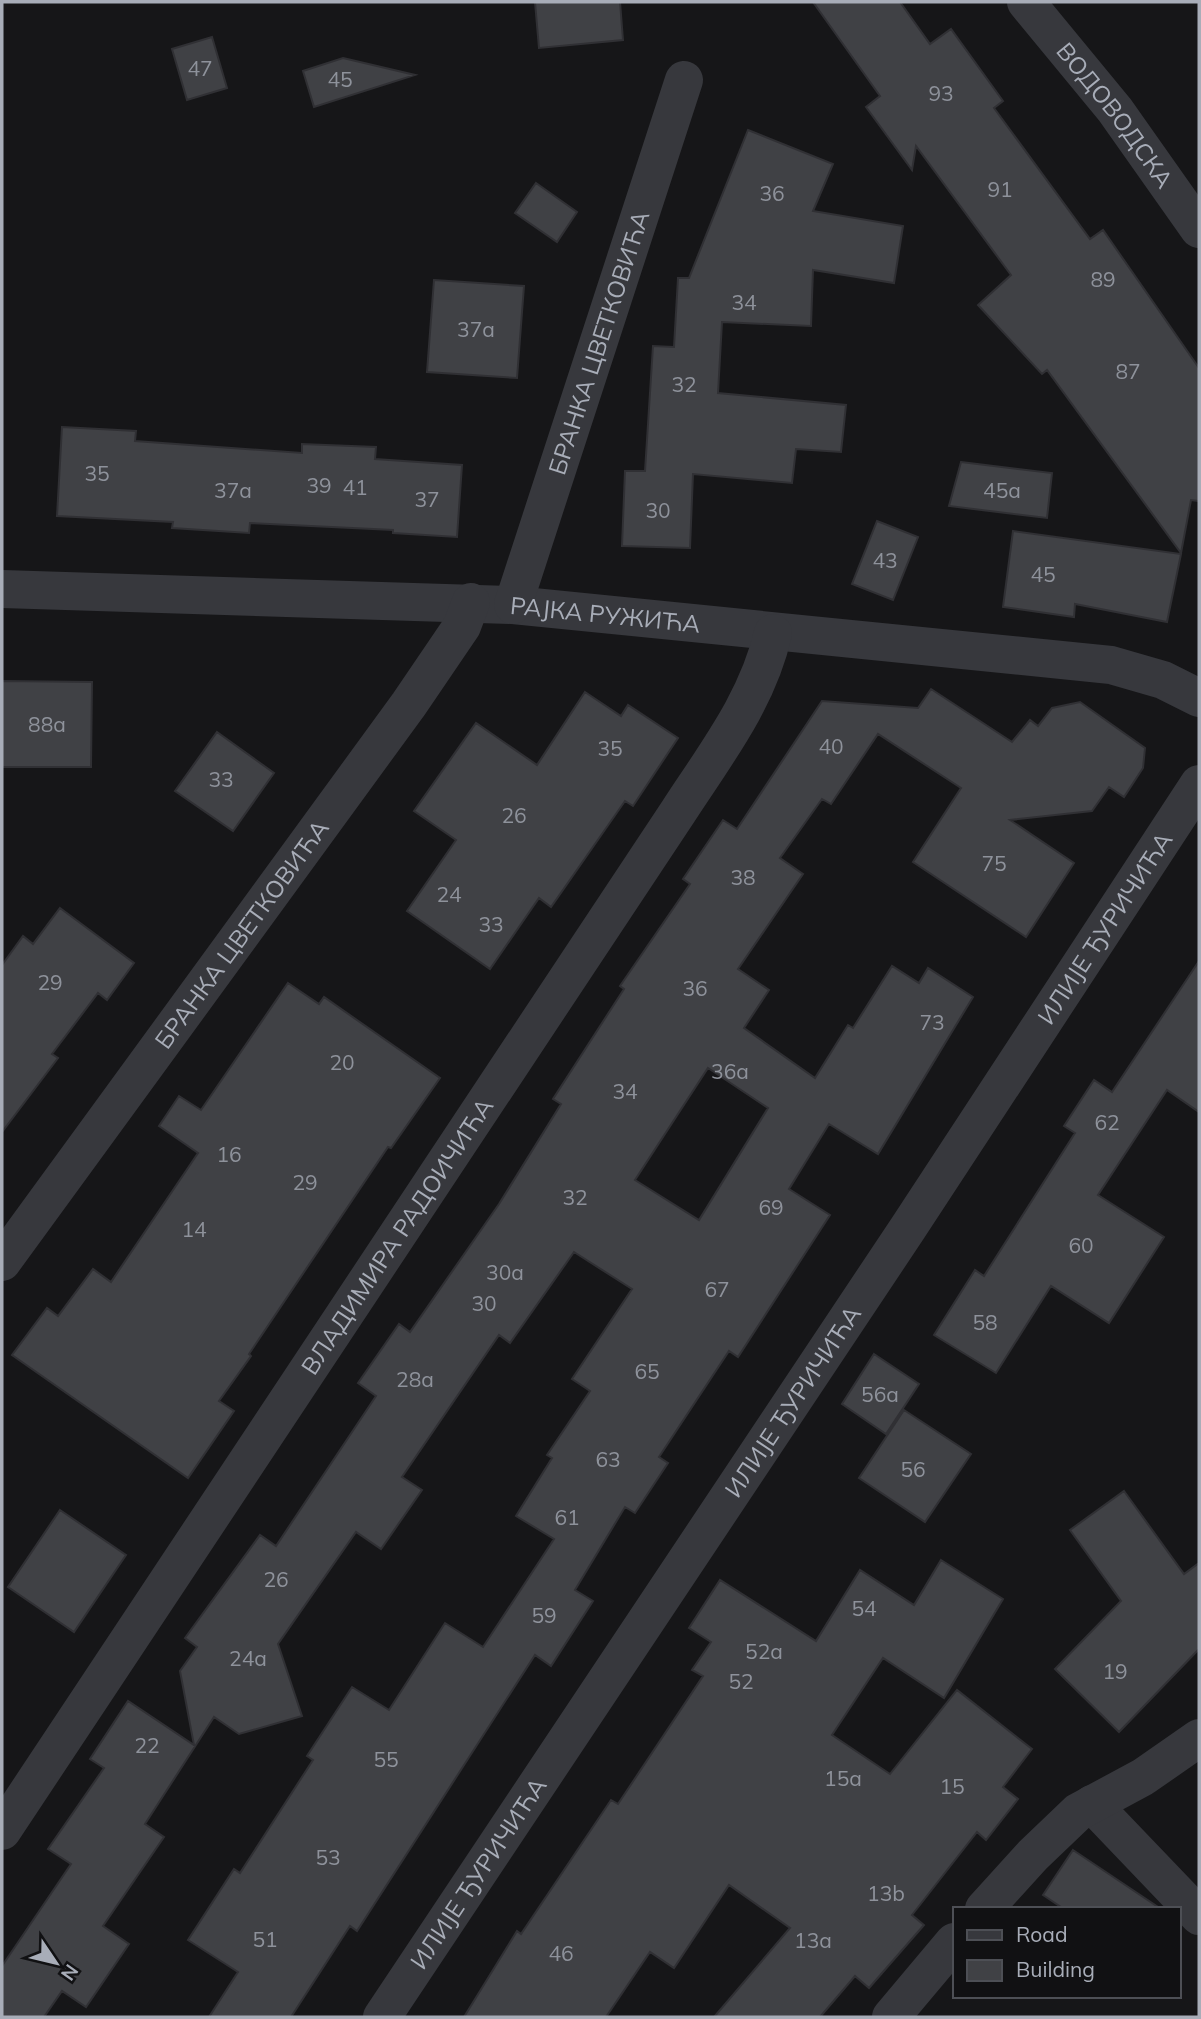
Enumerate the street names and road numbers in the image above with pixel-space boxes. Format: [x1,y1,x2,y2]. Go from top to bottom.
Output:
street label: ВОДОВОДСКА [1050,36,1180,194]
street label: БРАНКА ЦВЕТКОВИЋА [541,206,656,478]
street label: РАЈКА РУЖИЋА [509,590,702,639]
street label: БРАНКА ЦВЕТКОВИЋА [148,813,335,1054]
street label: ИЛИЈЕ ЂУРИЧИЋА [1031,826,1179,1030]
street label: ВЛАДИМИРА РАДОИЧИЋА [294,1092,499,1380]
street label: ИЛИЈЕ ЂУРИЧИЋА [718,1300,867,1503]
street label: ИЛИЈЕ ЂУРИЧИЋА [403,1771,553,1975]

